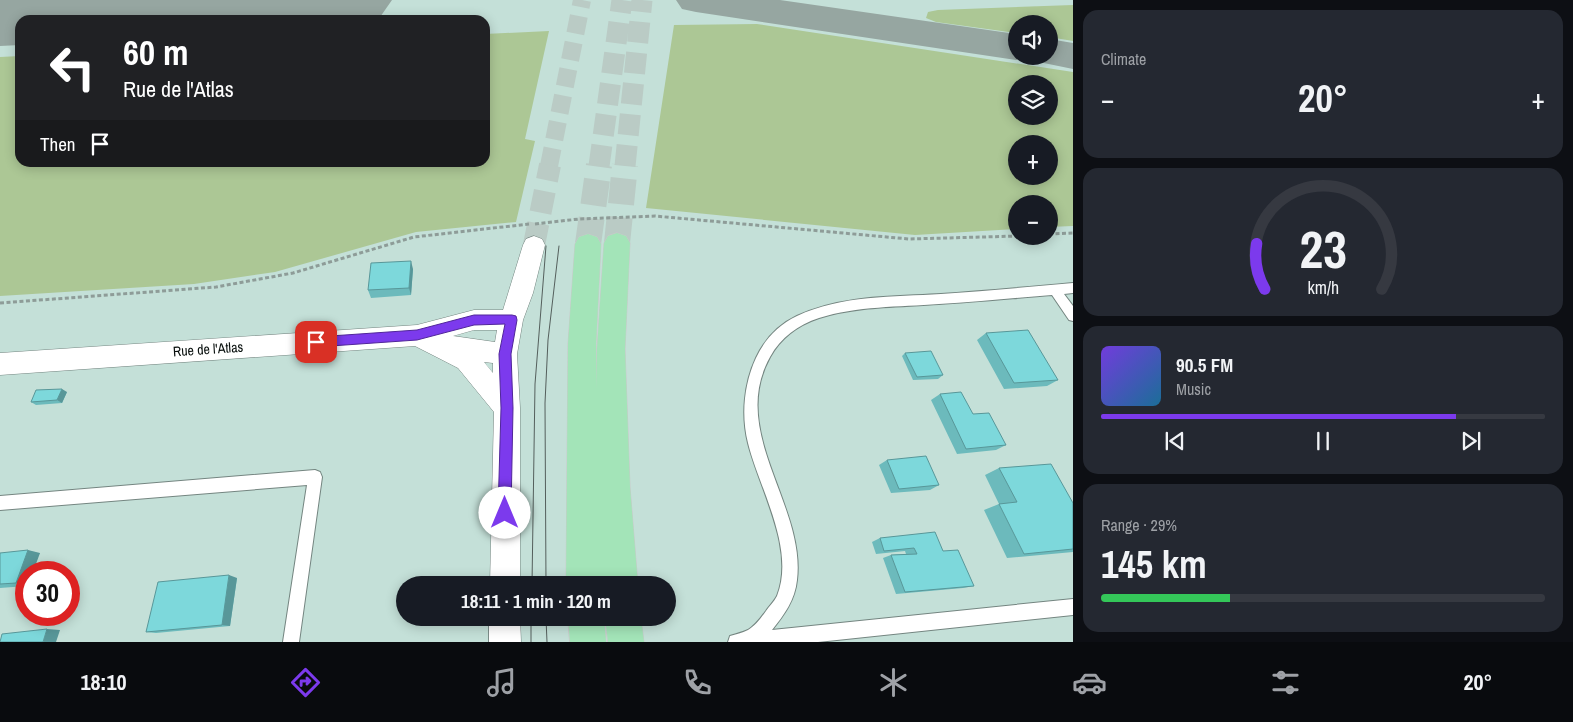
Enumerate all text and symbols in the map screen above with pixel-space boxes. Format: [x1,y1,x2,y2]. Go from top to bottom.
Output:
map controls [1008,15,1058,245]
button: sound [1008,15,1058,65]
text: 60 m [123,29,188,76]
icon: left [40,35,105,100]
text: Climate [1101,48,1146,70]
text: 20° [1298,73,1348,124]
text: Rue de l'Atlas [123,74,234,104]
button: layers [1008,75,1058,125]
text: − [1101,80,1114,118]
text: + [1532,80,1545,118]
icon: arrive [86,130,114,158]
text: Then [40,131,76,157]
button: + [1008,135,1058,185]
button: − [1008,195,1058,245]
text: 23 [1299,214,1347,284]
text: km/h [1307,276,1339,300]
pin [295,321,337,363]
icon: arrive [302,328,330,356]
street label: Rue de l'Atlas [172,338,244,360]
text: 90.5 FM [1176,352,1233,378]
text: Music [1176,378,1211,400]
icon: previous [1161,427,1189,455]
icon: pause [1309,427,1337,455]
icon: next [1457,427,1485,455]
position arrow [478,486,530,538]
text: Range · 29% [1101,514,1177,536]
text: 145 km [1101,539,1207,590]
speed limit sign: 30 [15,561,80,626]
text: 18:11 · 1 min · 120 m [461,588,611,614]
icon: directions [288,665,323,700]
icon: music [484,665,519,700]
icon: phone [680,665,715,700]
icon: climate [876,665,911,700]
icon: car [1072,665,1107,700]
icon: filters [1268,665,1303,700]
text: 18:10 [80,667,127,697]
text: 20° [1464,667,1492,697]

